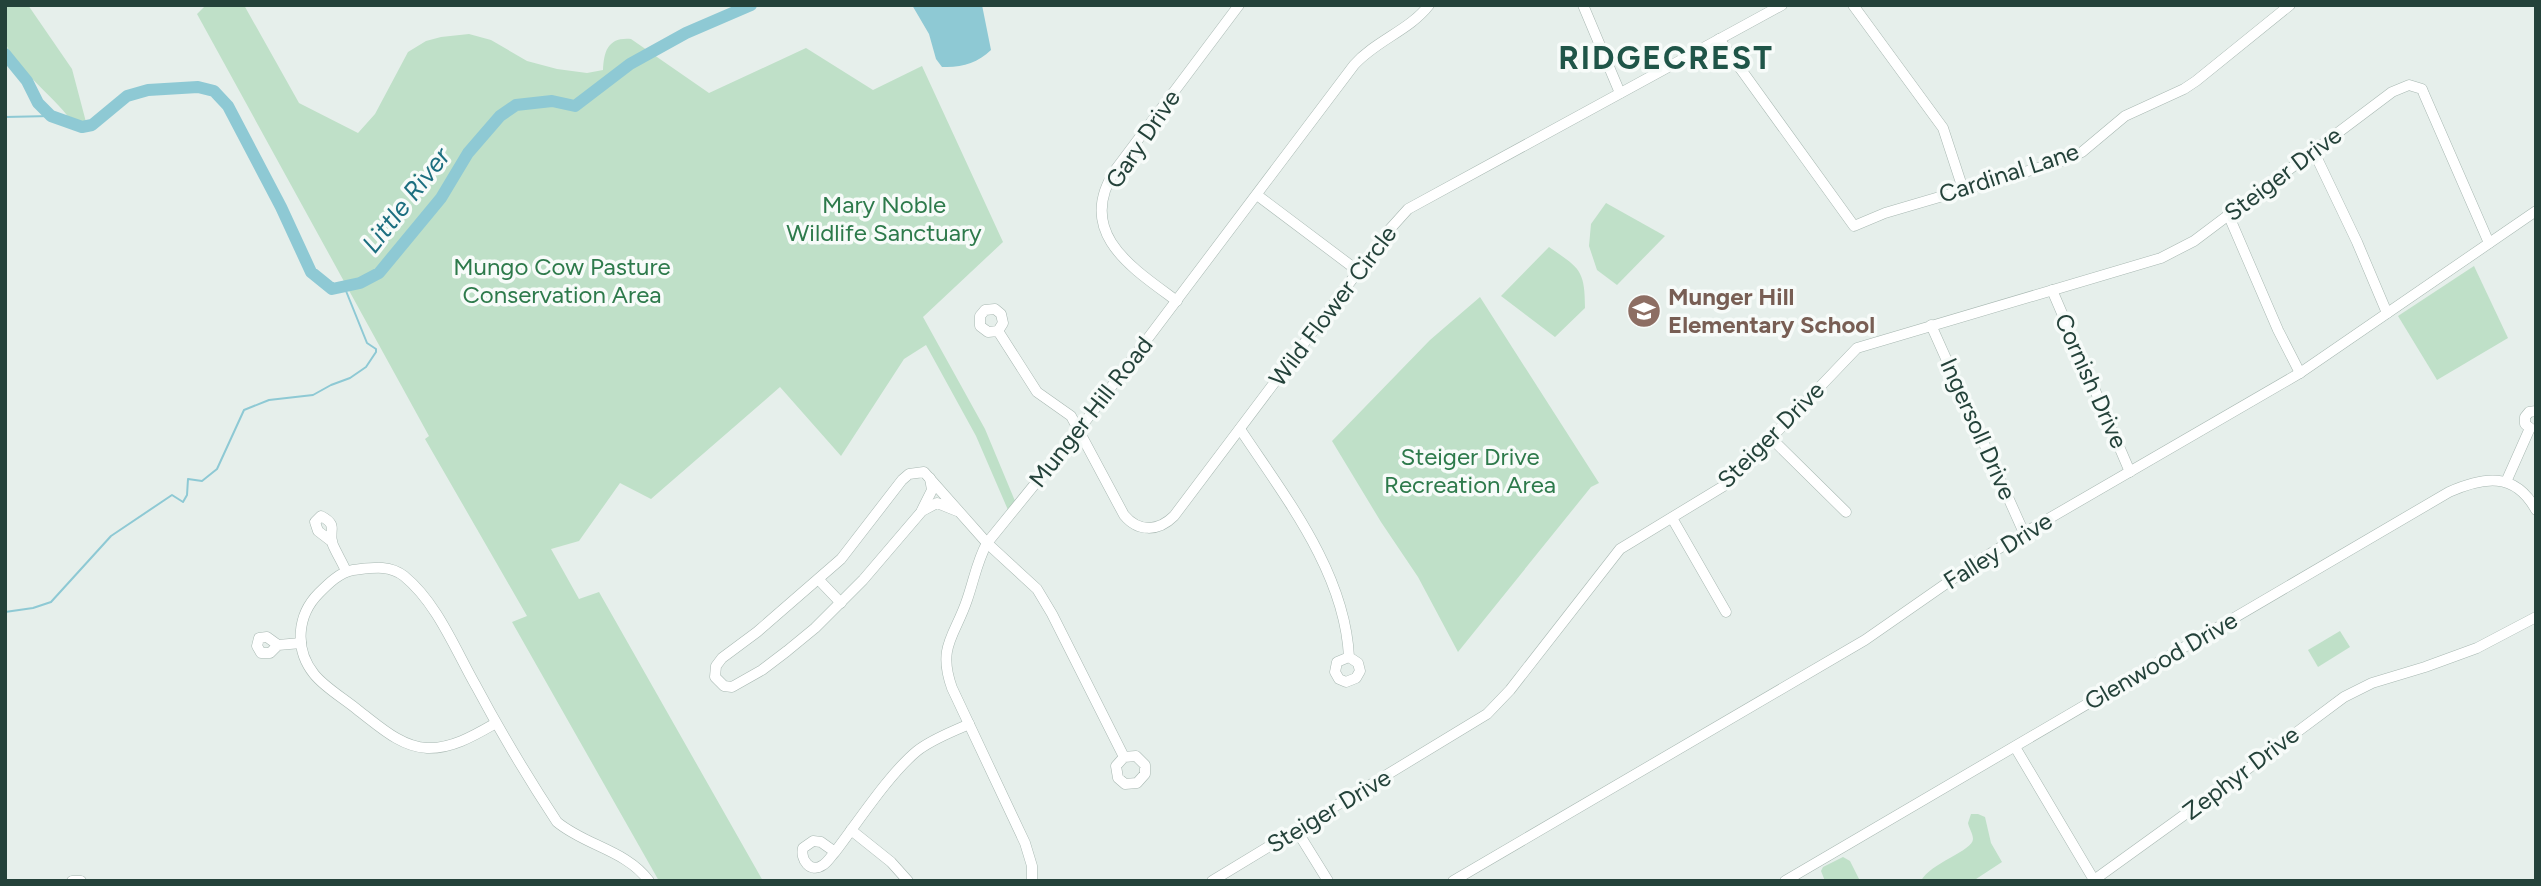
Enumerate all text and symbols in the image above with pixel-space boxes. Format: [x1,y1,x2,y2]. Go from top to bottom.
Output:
district label: RIDGECREST [1558,39,1774,77]
street label: Gary Drive [1099,84,1186,194]
street label: Steiger Drive [2218,120,2347,227]
street label: Cardinal Lane [1935,136,2082,209]
water label: Little River [355,140,458,259]
park label: Mary Noble Wildlife Sanctuary [786,190,982,247]
street label: Wild Flower Circle [1263,220,1403,392]
park label: Mungo Cow Pasture Conservation Area [453,252,671,309]
place label: Munger Hill Elementary School [1668,282,1875,339]
school or university icon: Munger Hill Elementary School [1625,292,1663,330]
street label: Cornish Drive [2049,309,2134,453]
street label: Munger Hill Road [1023,330,1159,493]
street label: Ingersoll Drive [1934,353,2023,504]
street label: Steiger Drive [1711,375,1830,494]
park label: Steiger Drive Recreation Area [1384,442,1556,499]
street label: Falley Drive [1938,506,2057,595]
street label: Glenwood Drive [2079,605,2242,716]
street label: Zephyr Drive [2177,719,2305,826]
street label: Steiger Drive [1262,762,1396,859]

